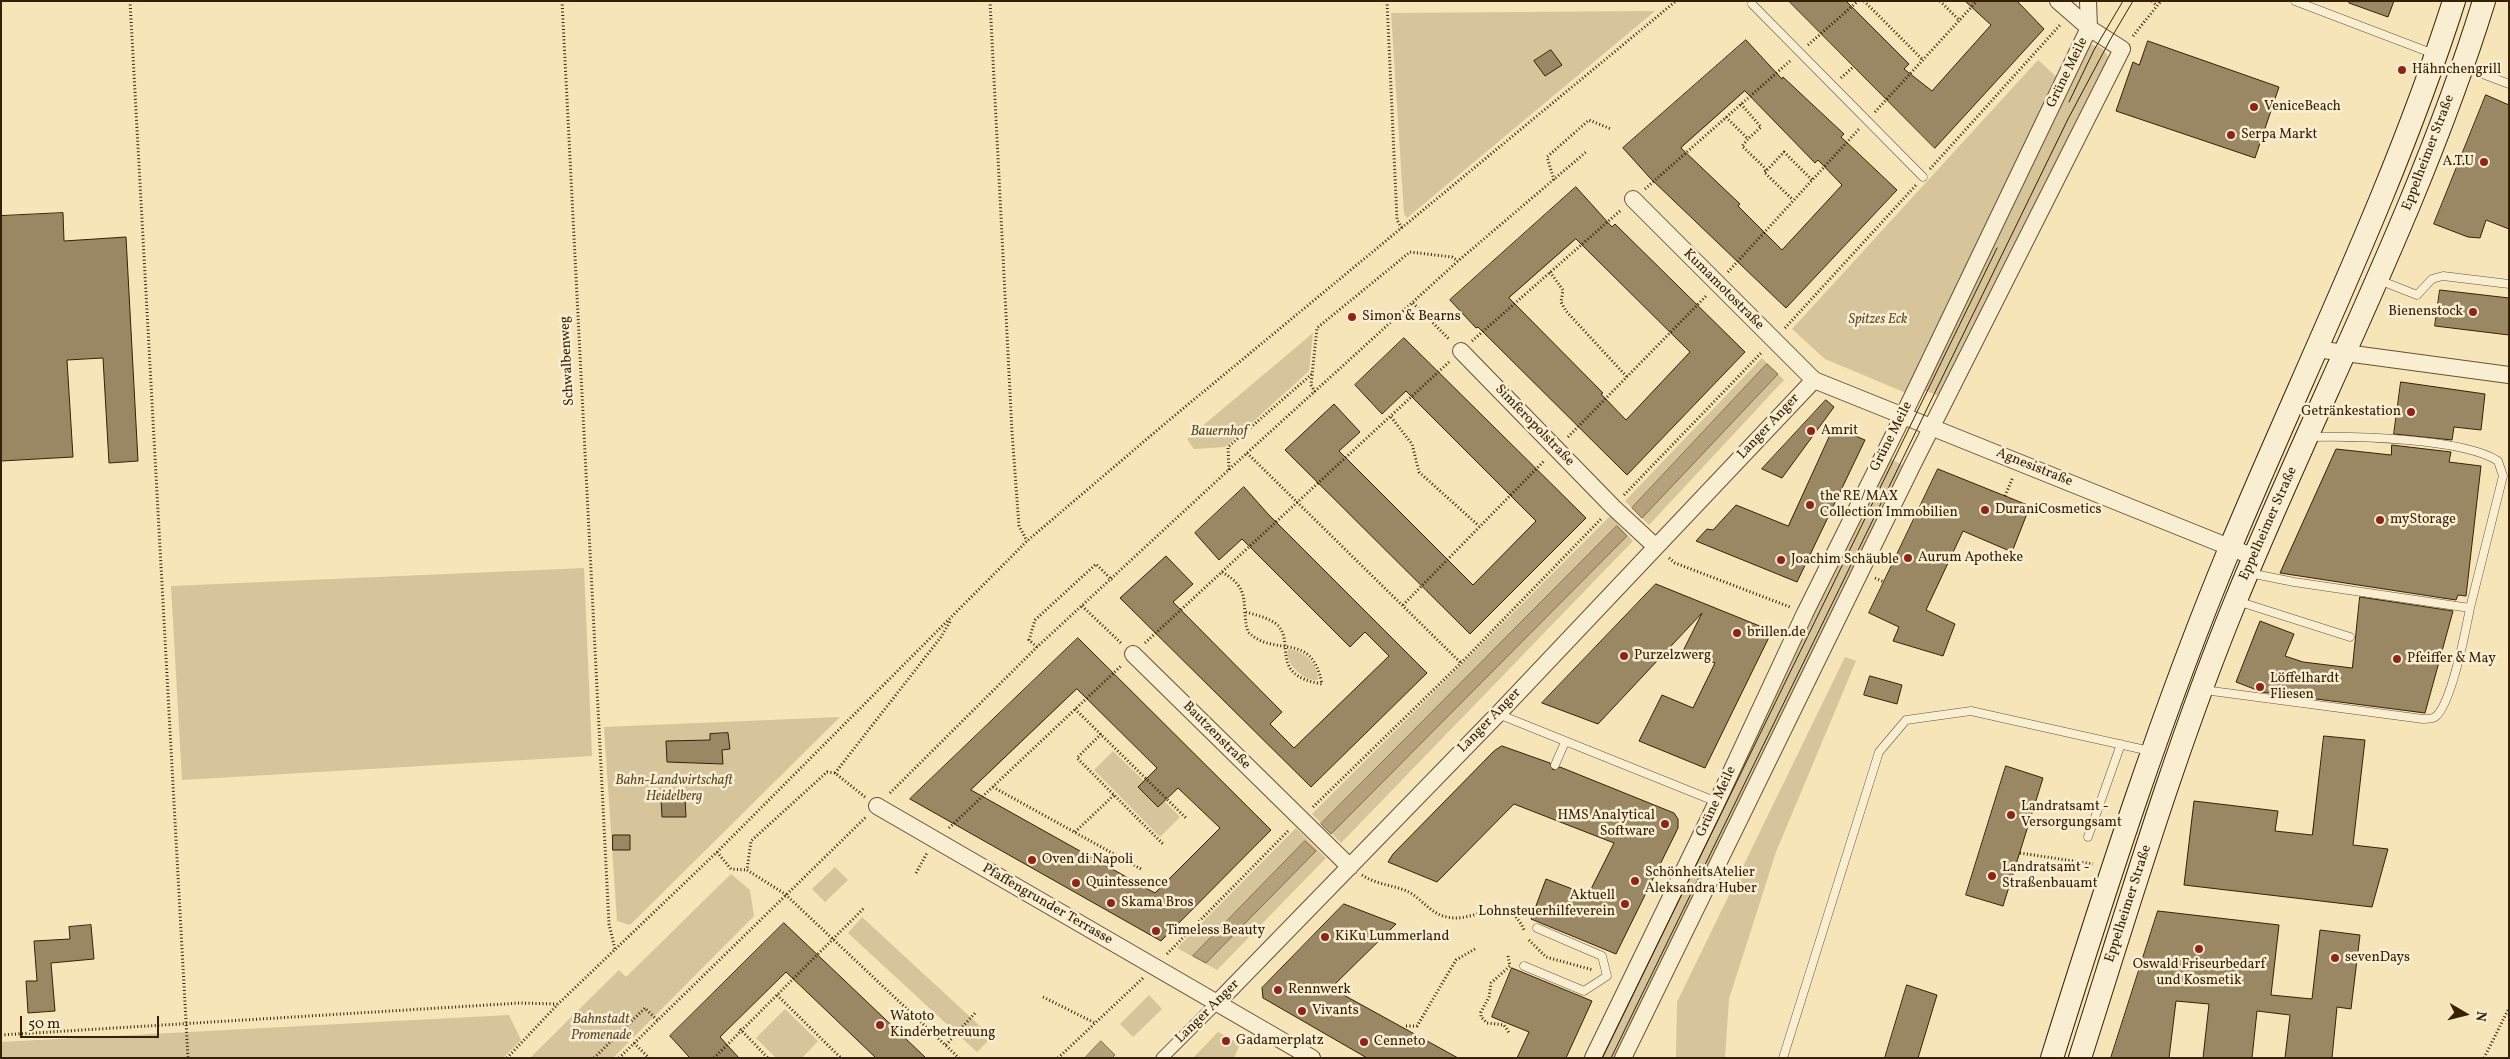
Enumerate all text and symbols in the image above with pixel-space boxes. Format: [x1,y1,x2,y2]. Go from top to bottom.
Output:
street label: Grüne Meile [2044,35,2092,111]
place label: Hähnchengrill [2412,62,2501,78]
marker: Hähnchengrill [2396,64,2408,76]
street label: Eppelheimer Straße [2399,93,2459,213]
place label: VeniceBeach [2264,99,2341,115]
marker: VeniceBeach [2248,101,2260,113]
place label: Serpa Markt [2241,127,2317,143]
marker: Serpa Markt [2225,129,2237,141]
place label: A.T.U [2443,154,2474,170]
marker: A.T.U [2478,156,2490,168]
street label: Kumamotostraße [1679,246,1767,334]
place label: Bienenstock [2388,304,2463,320]
marker: Bienenstock [2467,306,2479,318]
place label: Simon & Bearns [1362,309,1461,325]
marker: Simon & Bearns [1346,311,1358,323]
park label: Spitzes Eck [1849,312,1907,328]
street label: Schwalbenweg [557,316,579,406]
street label: Simferopolstraße [1491,382,1577,470]
street label: Langer Anger [1734,391,1804,463]
street label: Grüne Meile [1867,399,1917,475]
place label: Getränkestation [2301,404,2401,420]
marker: Getränkestation [2405,406,2417,418]
place label: Amrit [1821,423,1858,439]
park label: Bauernhof [1190,424,1248,440]
marker: Amrit [1805,425,1817,437]
street label: Agnesistraße [1993,445,2075,491]
street label: Eppelheimer Straße [2236,465,2302,583]
place label: the RE/MAX Collection Immobilien [1820,489,1958,522]
marker: the RE/MAX Collection Immobilien [1804,499,1816,511]
place label: DuraniCosmetics [1995,502,2102,518]
marker: DuraniCosmetics [1979,504,1991,516]
place label: myStorage [2390,512,2456,528]
marker: myStorage [2374,514,2386,526]
place label: Aurum Apotheke [1918,550,2023,566]
place label: Joachim Schäuble [1791,552,1899,568]
marker: Aurum Apotheke [1902,552,1914,564]
marker: Joachim Schäuble [1775,554,1787,566]
place label: brillen.de [1747,625,1806,641]
marker: brillen.de [1731,627,1743,639]
place label: Purzelzwerg [1634,648,1711,664]
marker: Purzelzwerg [1618,650,1630,662]
place label: Pfeiffer & May [2407,651,2496,667]
marker: Pfeiffer & May [2391,653,2403,665]
place label: Löffelhardt Fliesen [2270,671,2339,704]
marker: Löffelhardt Fliesen [2254,681,2266,693]
street label: Langer Anger [1455,685,1525,757]
street label: Bautzenstraße [1179,699,1253,773]
street label: Grüne Meile [1693,764,1741,840]
park label: Bahn-Landwirtschaft Heidelberg [615,773,733,806]
place label: Landratsamt - Versorgungsamt [2021,799,2122,832]
place label: HMS Analytical Software [1557,808,1655,840]
marker: Landratsamt - Versorgungsamt [2005,809,2017,821]
marker: HMS Analytical Software [1659,818,1671,830]
street label: Eppelheimer Straße [2102,843,2156,965]
place label: Oven di Napoli [1042,852,1133,868]
marker: Oven di Napoli [1026,854,1038,866]
place label: Landratsamt - Straßenbauamt [2002,860,2098,892]
street label: Pfaffengrunder Terrasse [979,861,1115,949]
place label: SchönheitsAtelier Aleksandra Huber [1645,865,1757,898]
marker: Landratsamt - Straßenbauamt [1986,870,1998,882]
place label: Quintessence [1086,875,1168,891]
marker: SchönheitsAtelier Aleksandra Huber [1629,875,1641,887]
marker: Quintessence [1070,877,1082,889]
place label: Aktuell Lohnsteuerhilfeverein [1478,888,1615,920]
place label: Skama Bros [1121,895,1194,911]
marker: Skama Bros [1105,897,1117,909]
marker: Aktuell Lohnsteuerhilfeverein [1619,898,1631,910]
place label: Timeless Beauty [1166,923,1265,939]
marker: Timeless Beauty [1150,925,1162,937]
place label: KiKu Lummerland [1335,929,1449,945]
marker: KiKu Lummerland [1319,931,1331,943]
marker: Oswald Friseurbedarf und Kosmetik [2193,943,2205,955]
place label: sevenDays [2345,950,2410,966]
marker: sevenDays [2329,952,2341,964]
place label: Oswald Friseurbedarf und Kosmetik [2133,957,2265,990]
street label: Langer Anger [1173,977,1243,1047]
place label: Rennwerk [1288,982,1351,998]
marker: Rennwerk [1272,984,1284,996]
north arrow [2440,989,2490,1039]
place label: Vivants [1312,1003,1359,1019]
marker: Vivants [1296,1005,1308,1017]
scale bar [22,1006,161,1038]
place label: Watoto Kinderbetreuung [890,1009,995,1042]
text: N [2470,1010,2490,1023]
park label: Bahnstadt Promenade [571,1012,631,1044]
text: 50 m [28,1014,60,1035]
marker: Watoto Kinderbetreuung [874,1019,886,1031]
place label: Gadamerplatz [1236,1033,1324,1049]
place label: Cenneto [1374,1034,1425,1050]
marker: Gadamerplatz [1220,1035,1232,1047]
marker: Cenneto [1358,1036,1370,1048]

